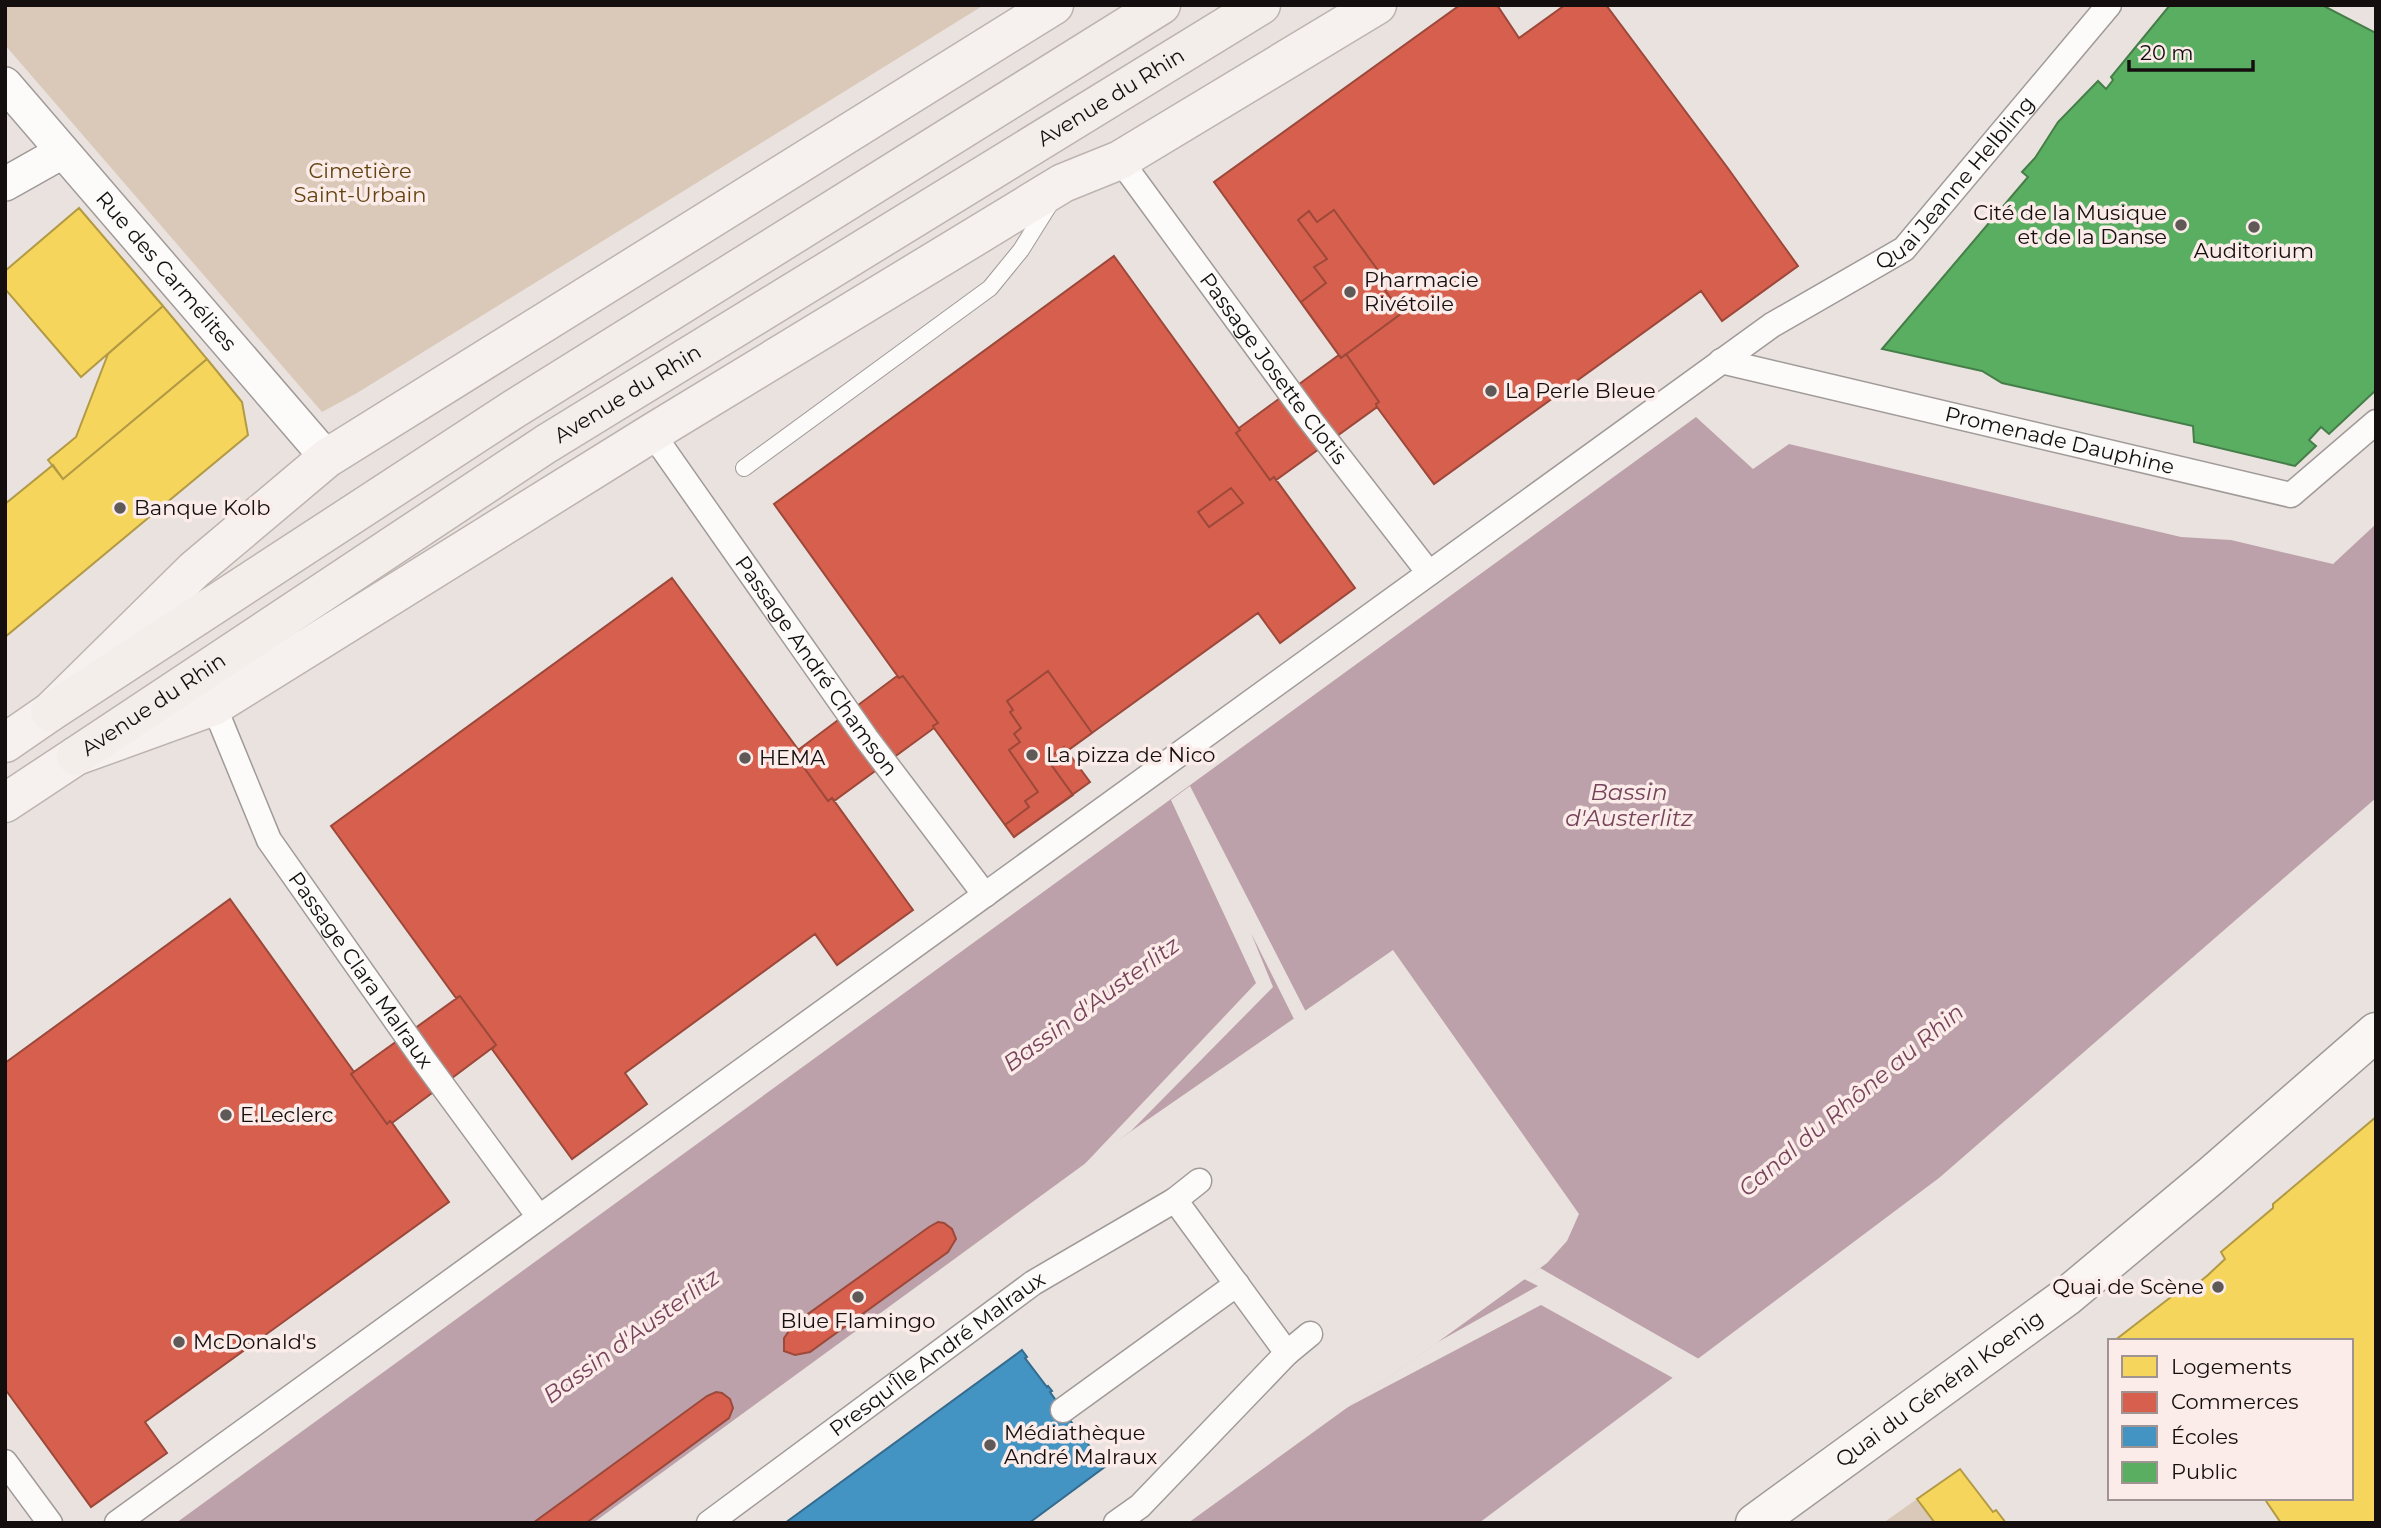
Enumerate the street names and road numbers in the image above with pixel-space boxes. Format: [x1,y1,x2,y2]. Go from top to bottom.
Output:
street label: Avenue du Rhin [1033,42,1189,151]
street label: Quai Jeanne Helbling [1871,91,2039,275]
street label: Rue des Carmélites [91,186,242,356]
street label: Passage Josette Clotis [1195,268,1353,469]
street label: Avenue du Rhin [549,339,706,448]
street label: Promenade Dauphine [1943,401,2177,479]
street label: Passage André Chamson [730,551,903,781]
street label: Avenue du Rhin [76,647,230,761]
street label: Passage Clara Malraux [283,867,439,1073]
street label: Presqu'Île André Malraux [824,1266,1049,1442]
street label: Quai du Général Koenig [1830,1305,2048,1472]

